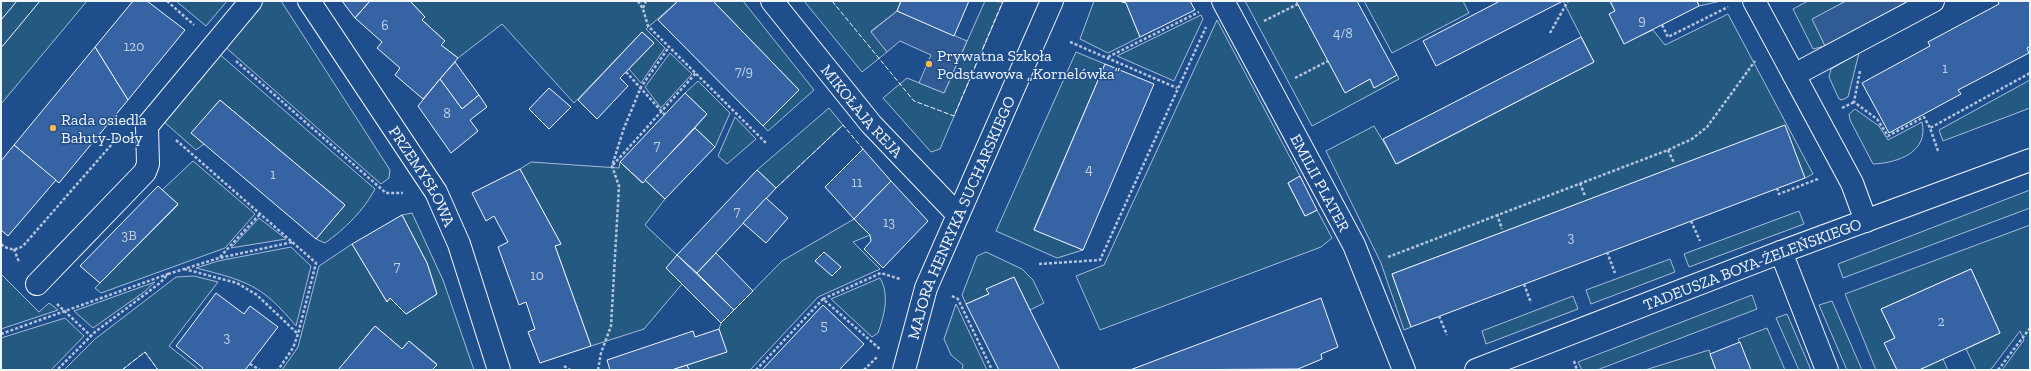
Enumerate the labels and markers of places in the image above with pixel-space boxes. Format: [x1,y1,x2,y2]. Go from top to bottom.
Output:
place label: Prywatna Szkoła Podstawowa „Kornelówka” [937,46,1120,83]
marker: Prywatna Szkoła Podstawowa „Kornelówka” [924,59,934,69]
place label: Rada osiedla Bałuty-Doły [61,110,147,147]
marker: Rada osiedla Bałuty-Doły [48,123,58,133]

